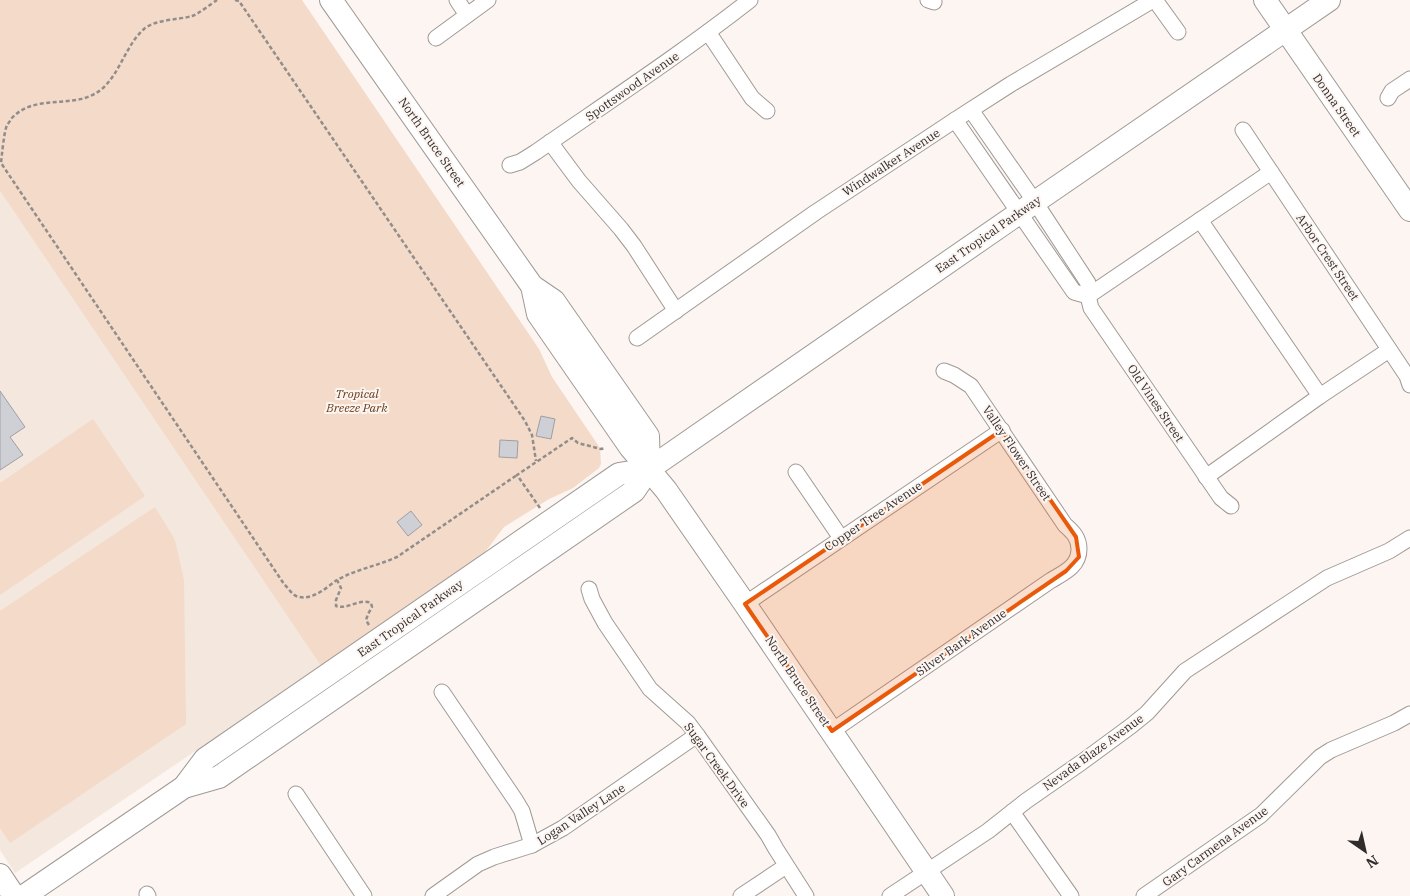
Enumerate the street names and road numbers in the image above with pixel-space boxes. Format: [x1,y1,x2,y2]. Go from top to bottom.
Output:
street label: Spottswood Avenue [582,48,682,124]
street label: Donna Street [1310,71,1364,139]
street label: North Bruce Street [395,94,469,190]
street label: Windwalker Avenue [839,125,943,199]
street label: East Tropical Parkway [932,192,1044,276]
street label: Arbor Crest Street [1293,211,1363,303]
street label: Old Vines Street [1125,361,1187,445]
street label: Valley Flower Street [980,402,1054,504]
street label: Copper Tree Avenue [821,478,925,554]
street label: East Tropical Parkway [354,576,466,660]
street label: Silver Bark Avenue [913,605,1009,679]
street label: North Bruce Street [762,633,834,729]
street label: Nevada Blaze Avenue [1040,710,1146,794]
street label: Sugar Creek Drive [681,720,753,810]
street label: Logan Valley Lane [534,780,628,848]
street label: Gary Carmena Avenue [1159,803,1271,889]

